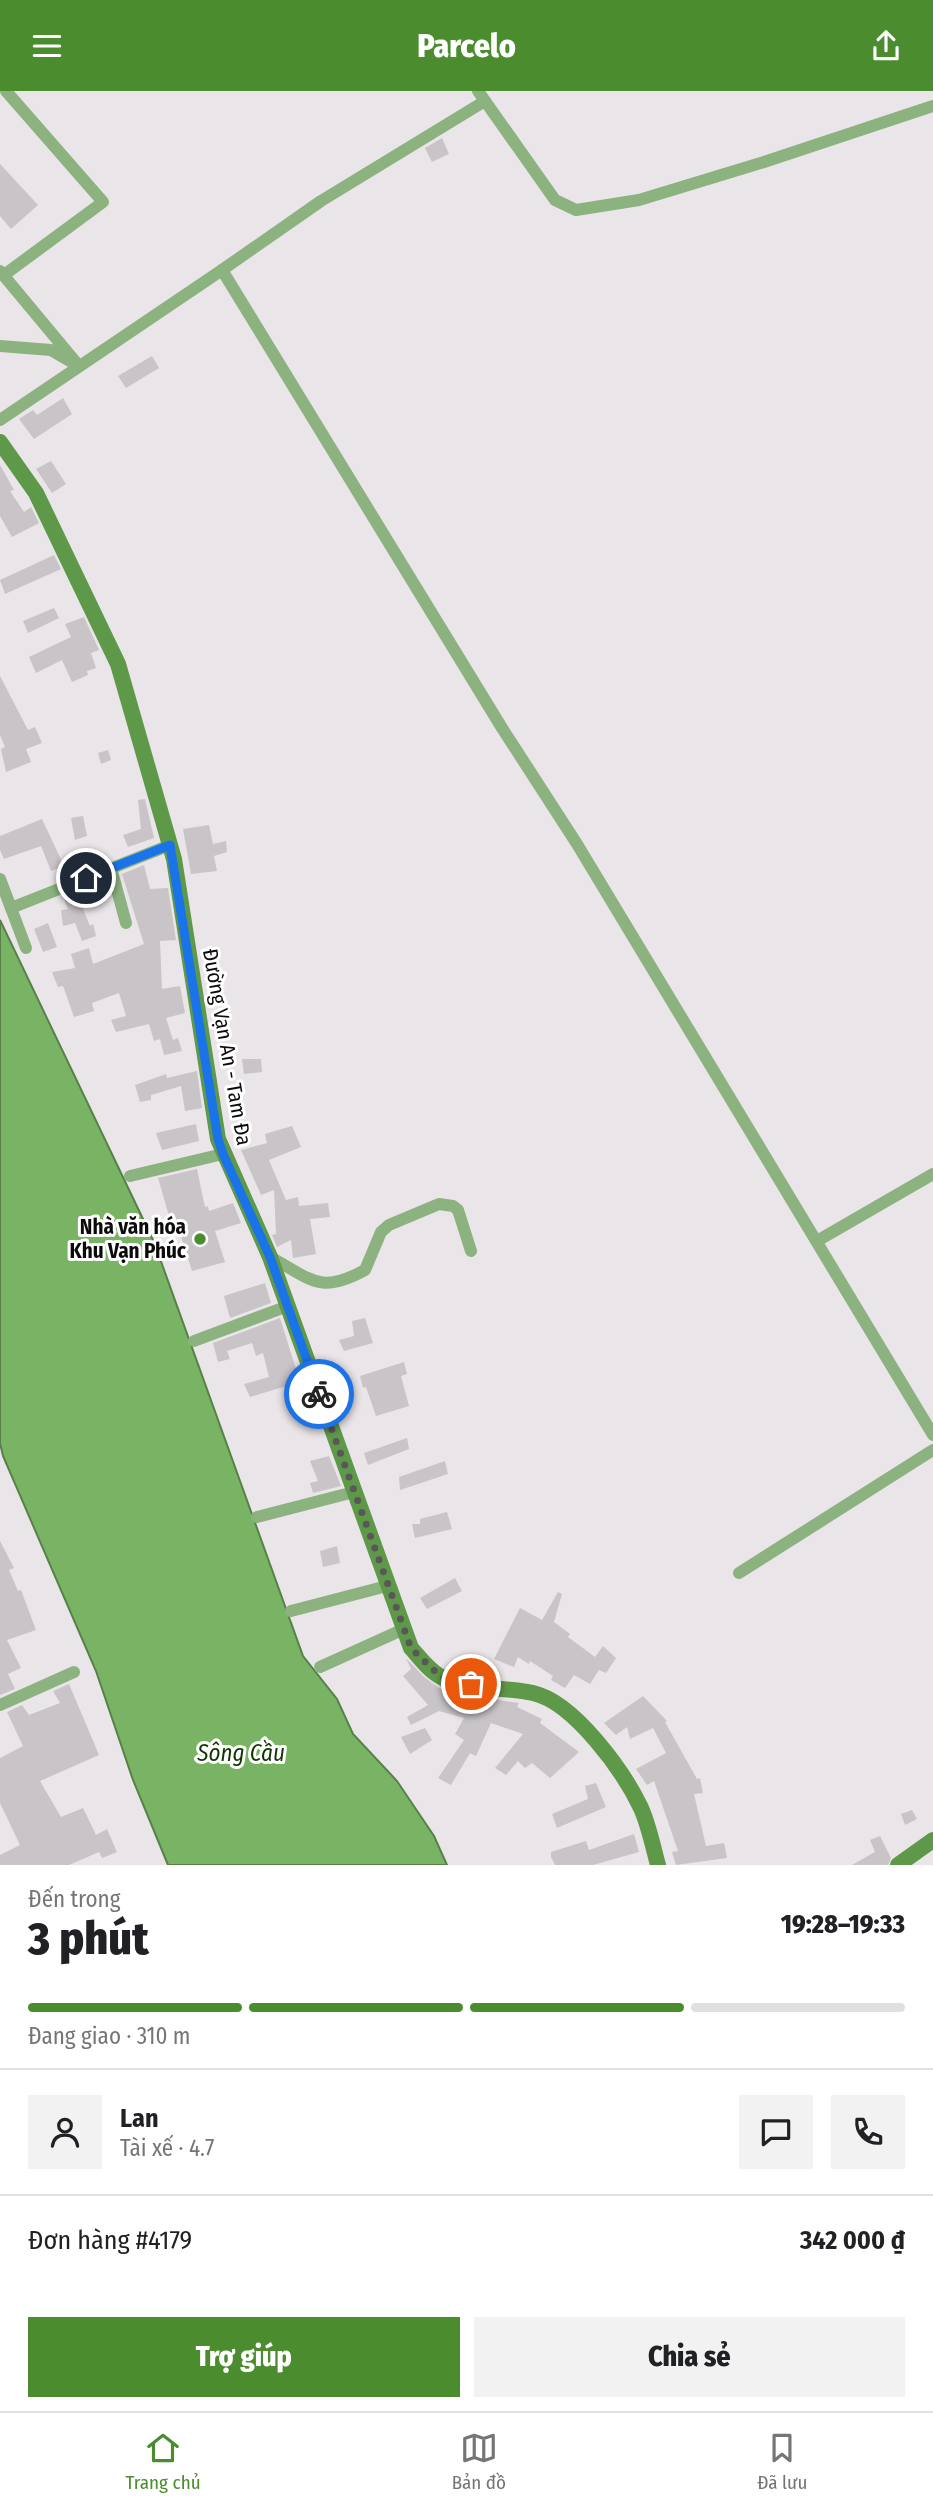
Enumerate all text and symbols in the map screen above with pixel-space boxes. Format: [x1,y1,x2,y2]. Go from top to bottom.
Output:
icon: menu [28,27,66,65]
text: Parcelo [417,27,516,65]
icon: share [867,27,905,65]
pin [56,848,116,908]
icon: home [67,859,105,897]
street label: Đường Vạn An - Tam Đa [197,947,257,1147]
place label: Nhà văn hóa Khu Vạn Phúc [69,1214,187,1264]
marker: Nhà văn hóa Khu Vạn Phúc [192,1231,208,1247]
courier [284,1359,354,1429]
icon: bike [300,1375,338,1413]
pin [441,1654,501,1714]
icon: bag [452,1665,490,1703]
water label: Sông Cầu [196,1739,285,1767]
text: Đến trong [28,1885,120,1913]
text: 19:28–19:33 [781,1909,905,1940]
text: 3 phút [28,1911,149,1966]
text: Đang giao · 310 m [28,2022,191,2050]
button: person [28,2095,102,2169]
button: chat [739,2095,813,2169]
button: phone [831,2095,905,2169]
text: Lan [120,2103,159,2134]
text: Tài xế · 4.7 [120,2134,214,2162]
text: Đơn hàng #4179 [28,2225,192,2256]
text: 342 000 ₫ [800,2225,905,2256]
button: Trợ giúp [28,2317,460,2397]
button: Chia sẻ [474,2317,905,2397]
tab: Trang chủ [126,2429,201,2494]
tab: Bản đồ [452,2429,506,2494]
tab: Đã lưu [757,2429,807,2494]

